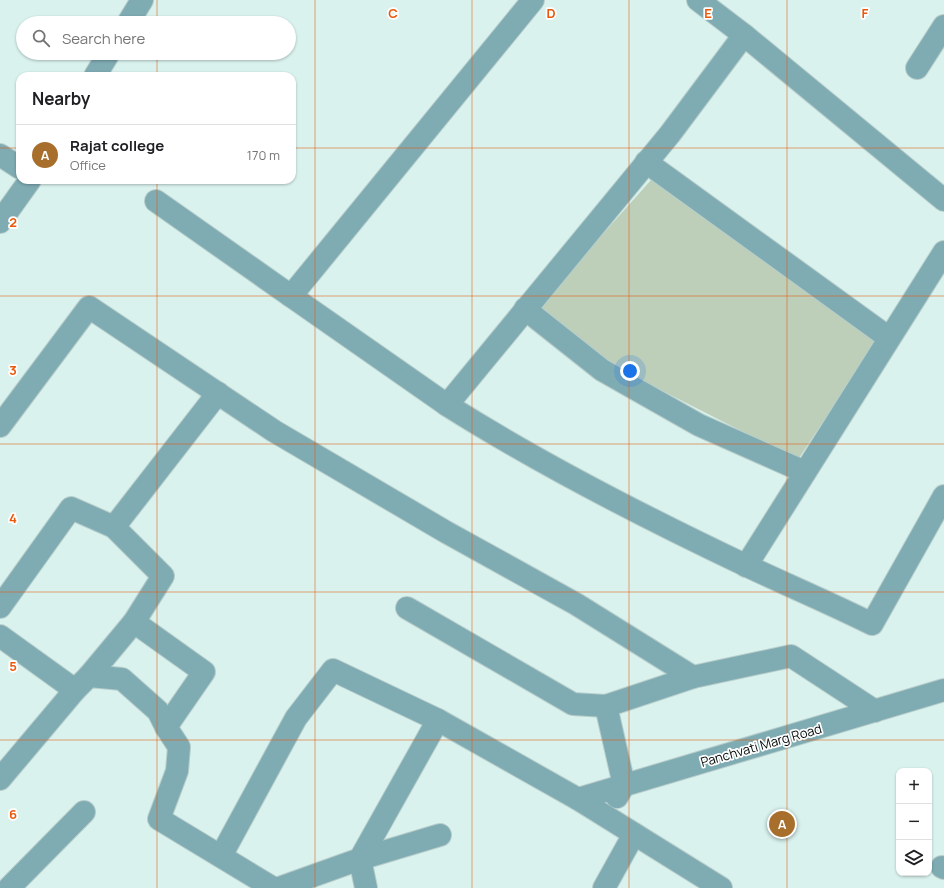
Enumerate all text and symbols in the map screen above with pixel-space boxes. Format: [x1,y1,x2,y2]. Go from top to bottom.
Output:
text: C [388,4,398,22]
text: D [546,4,556,22]
text: E [704,4,712,22]
text: F [862,4,869,22]
search box [16,16,296,60]
icon: search [30,27,52,49]
text: Search here [62,28,145,49]
text: Nearby [32,87,90,110]
text: Rajat college [70,135,164,156]
text: A [41,146,49,164]
text: 170 m [247,146,280,164]
text: Office [70,156,106,174]
text: 2 [9,213,17,231]
text: 3 [9,361,17,379]
your location [620,361,640,381]
text: 4 [9,509,17,527]
text: 5 [9,657,17,675]
street label: Panchvati Marg Road [698,719,824,771]
map controls [896,768,932,876]
button: + [896,768,932,804]
button: − [896,804,932,840]
text: 6 [9,805,17,823]
pin: A [769,809,795,839]
button: layers [896,840,932,876]

